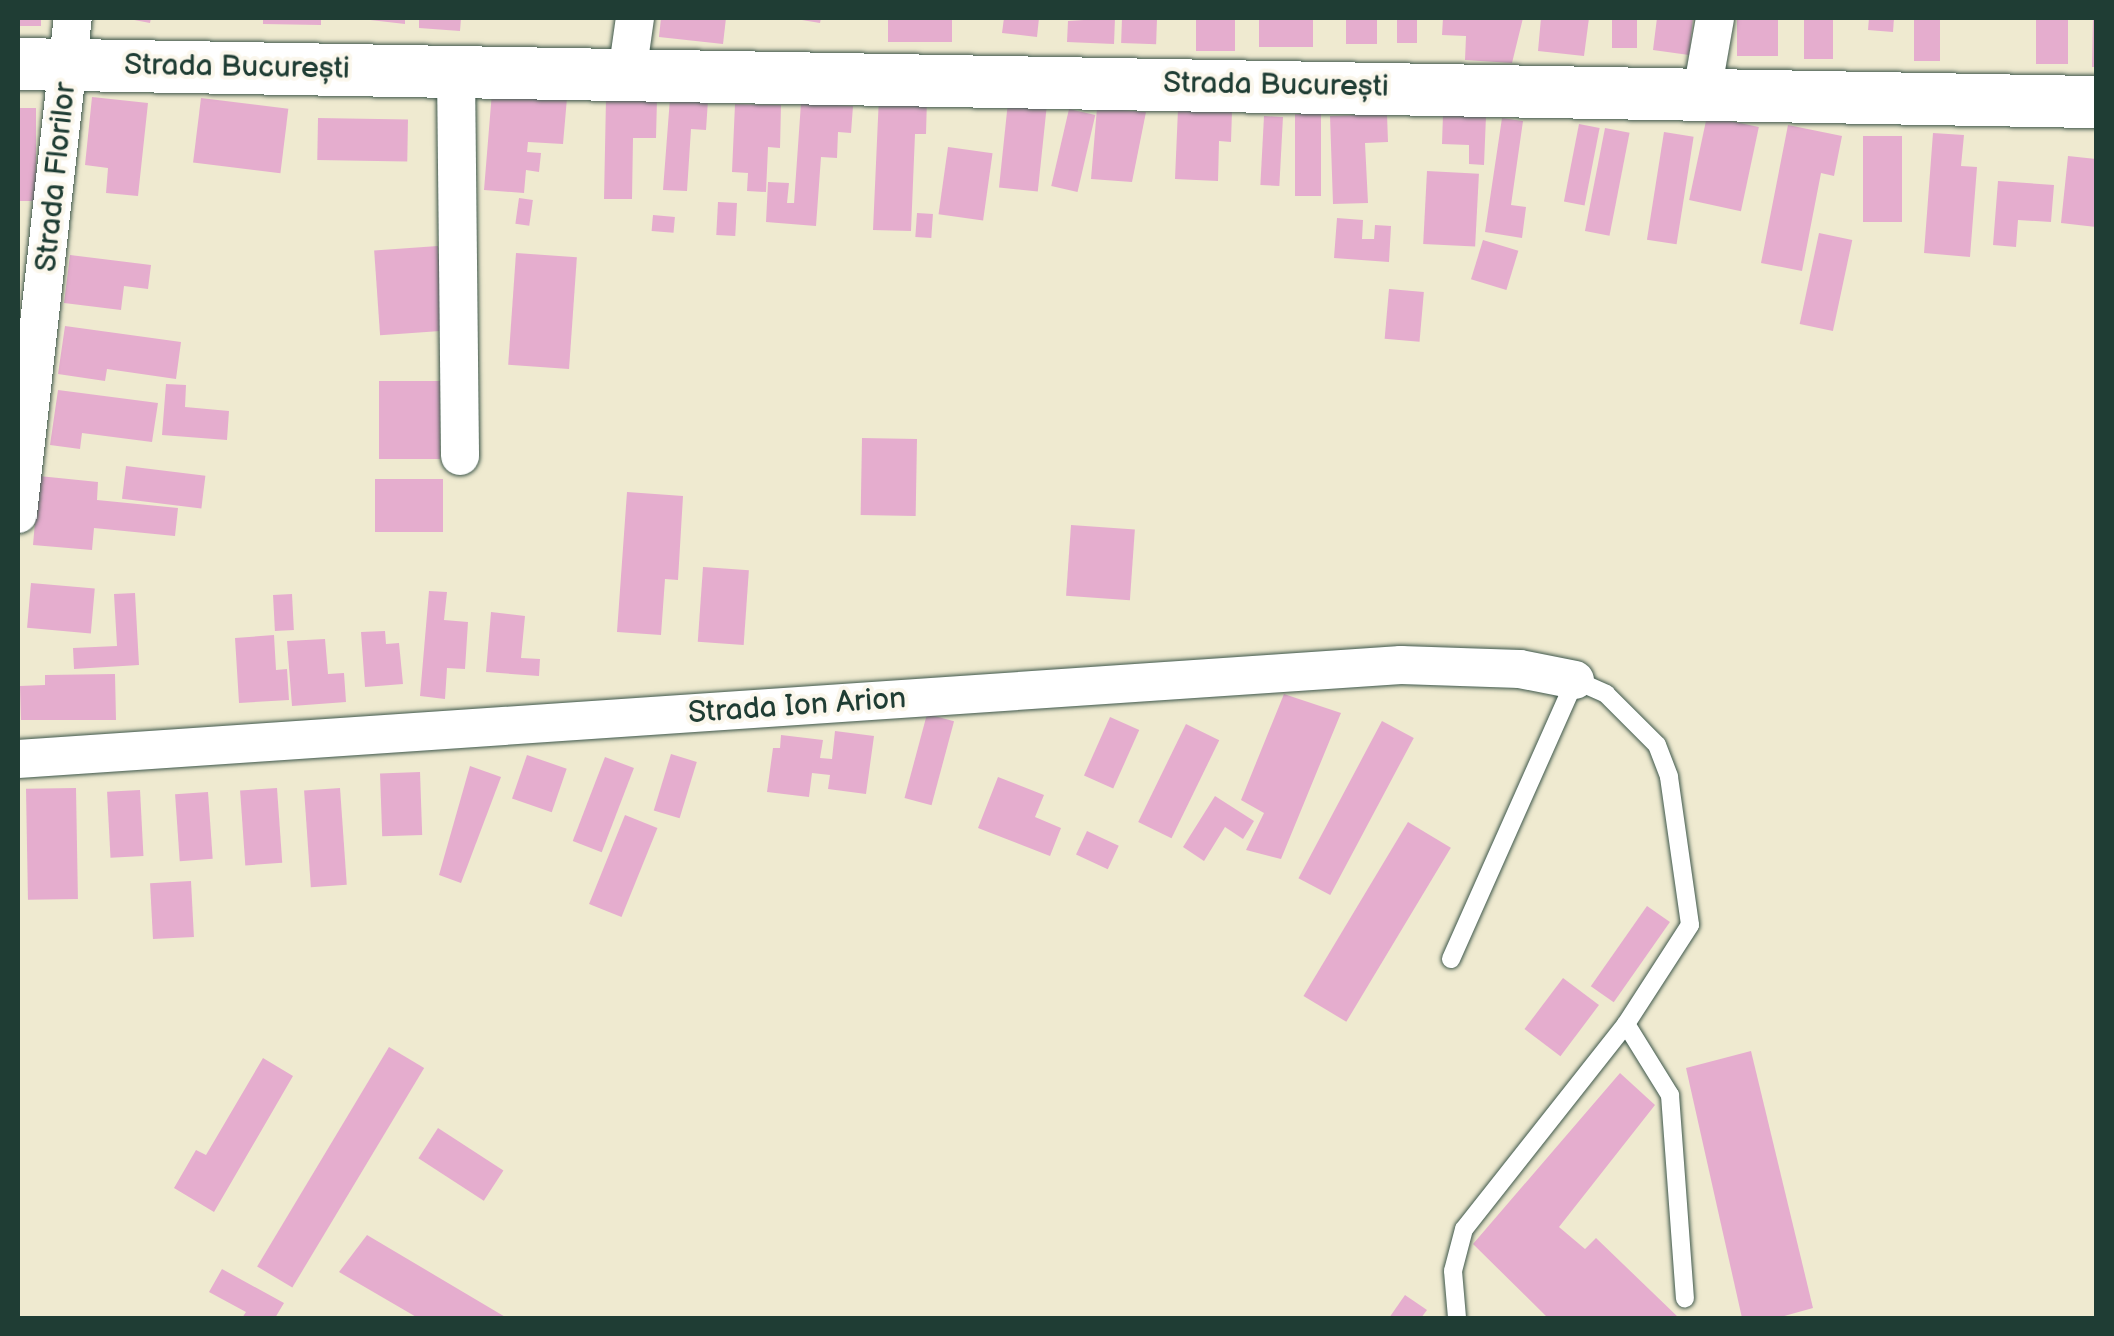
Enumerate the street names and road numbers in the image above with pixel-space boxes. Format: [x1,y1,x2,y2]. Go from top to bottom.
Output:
street label: Strada București [124,47,350,87]
street label: Strada București [1163,65,1389,105]
street label: Strada Florilor [28,80,84,274]
street label: Strada Ion Arion [687,680,907,732]

